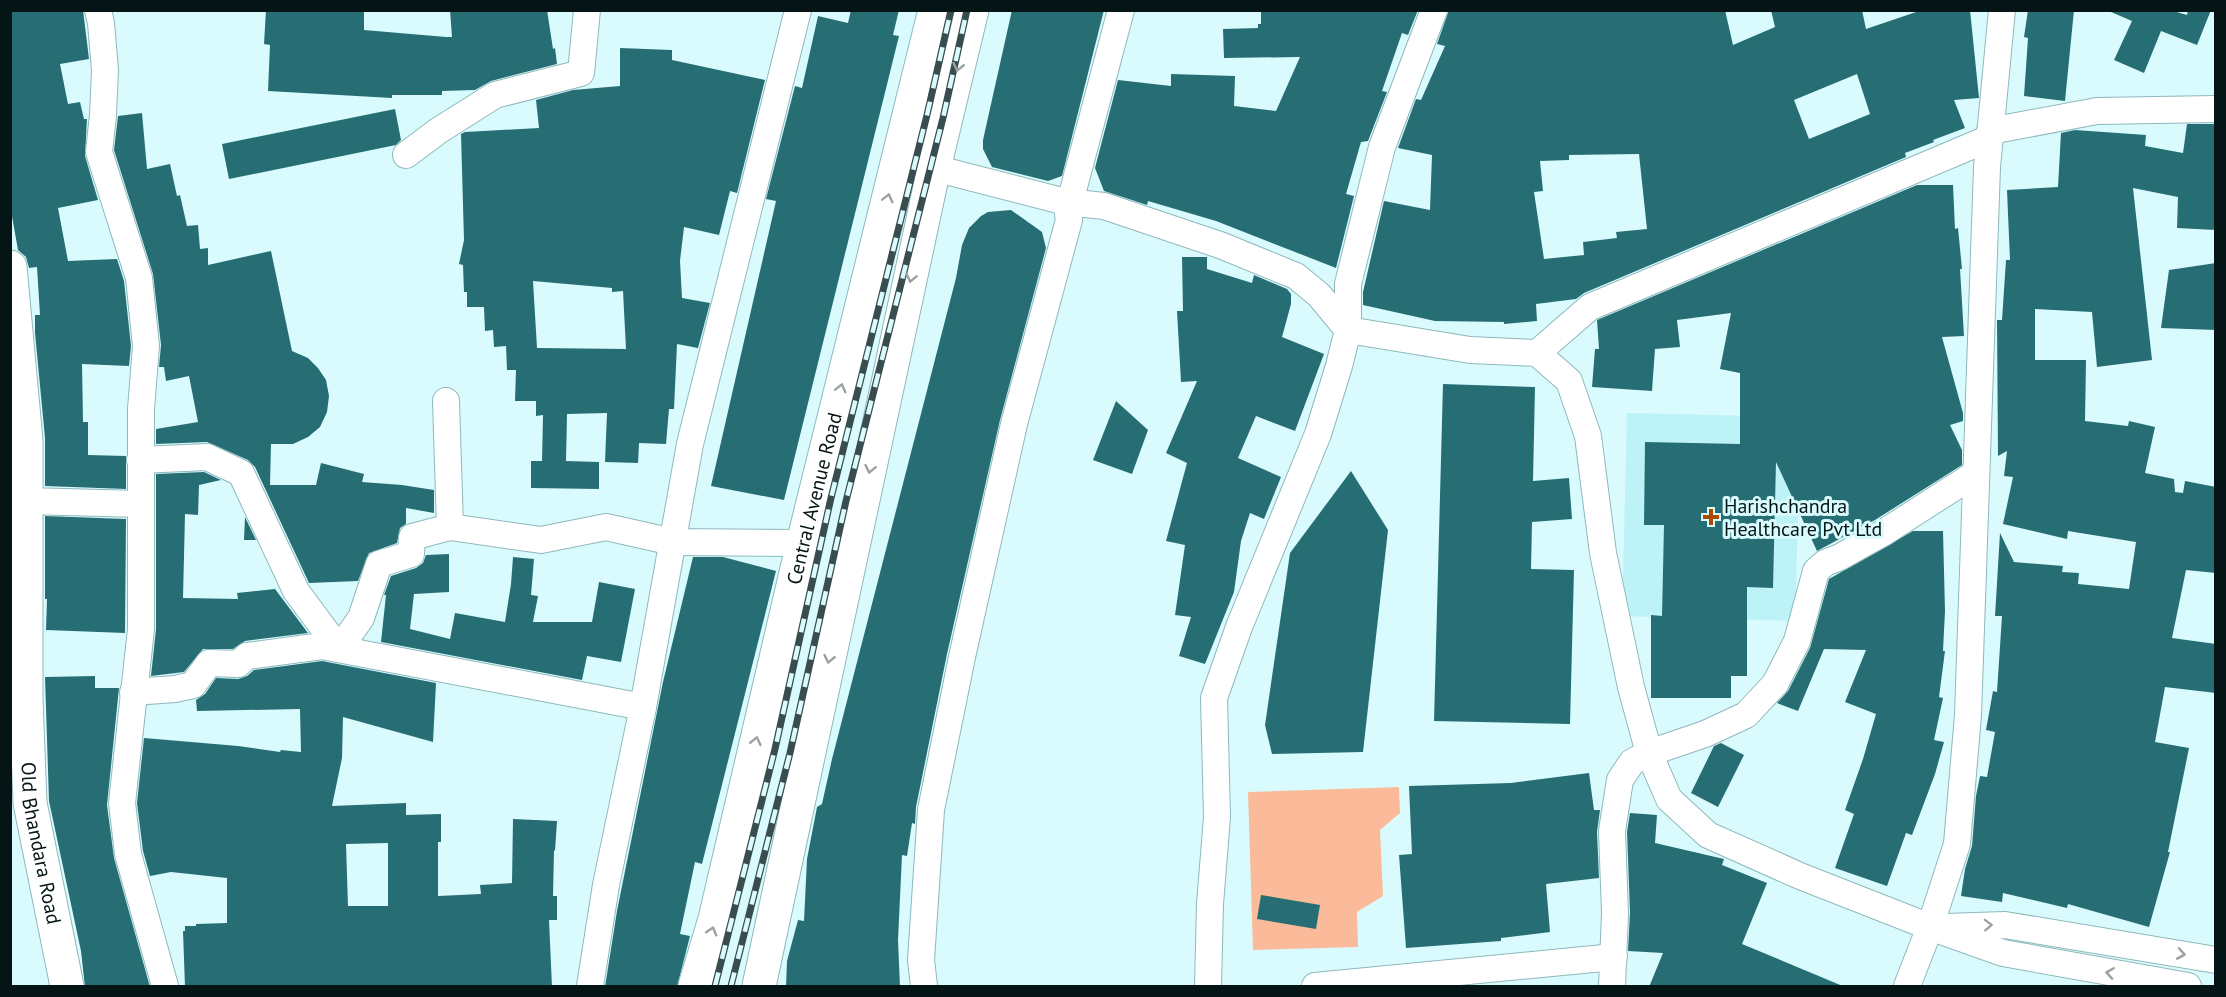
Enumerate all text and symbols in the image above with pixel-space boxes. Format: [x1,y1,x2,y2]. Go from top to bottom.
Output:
one-way arrow [953,62,966,72]
one-way arrow [880,194,893,204]
one-way arrow [905,273,918,283]
one-way arrow [833,383,846,393]
street label: Central Avenue Road [781,410,848,587]
one-way arrow [864,464,877,474]
place label: Harishchandra Healthcare Pvt Ltd [1724,493,1882,542]
marker: Harishchandra Healthcare Pvt Ltd [1702,508,1720,526]
one-way arrow [823,654,836,664]
one-way arrow [749,736,762,746]
street label: Old Bhandara Road [15,762,67,926]
one-way arrow [1984,919,1993,932]
one-way arrow [705,926,717,936]
one-way arrow [2176,948,2185,960]
one-way arrow [2105,967,2115,980]

